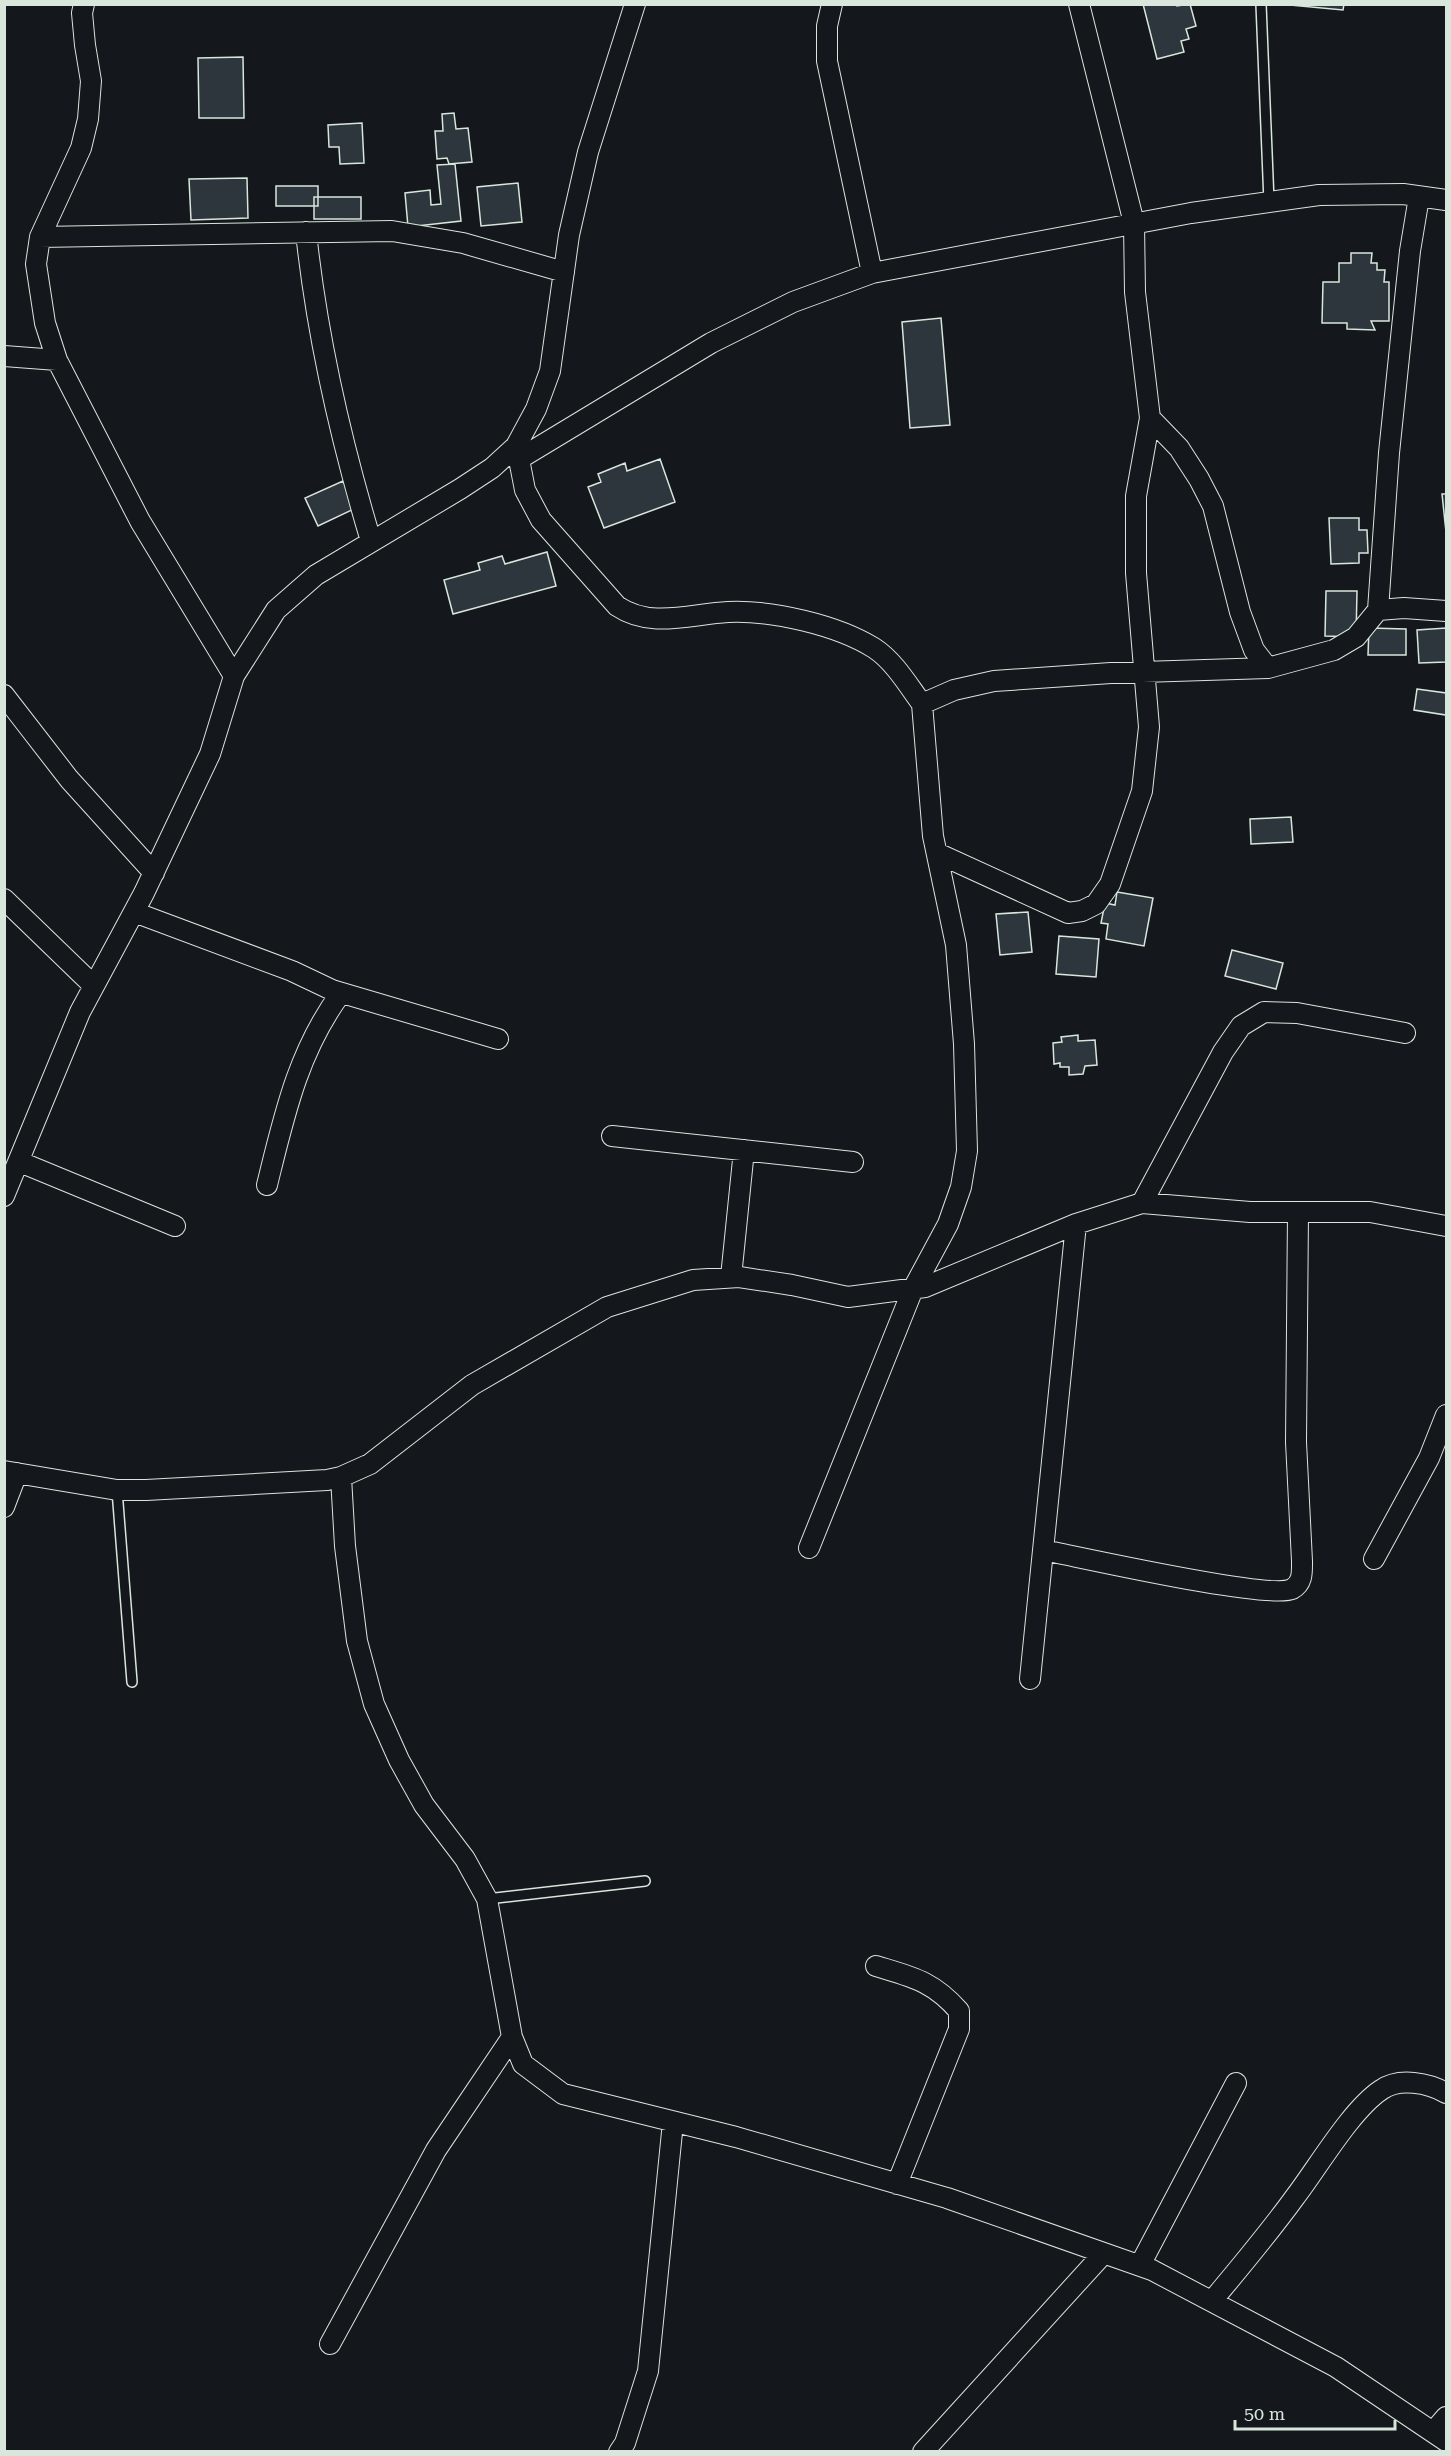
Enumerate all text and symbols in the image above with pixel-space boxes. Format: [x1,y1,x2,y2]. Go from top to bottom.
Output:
scale bar [1235,2393,1396,2431]
text: 50 m [1244,2403,1285,2424]

